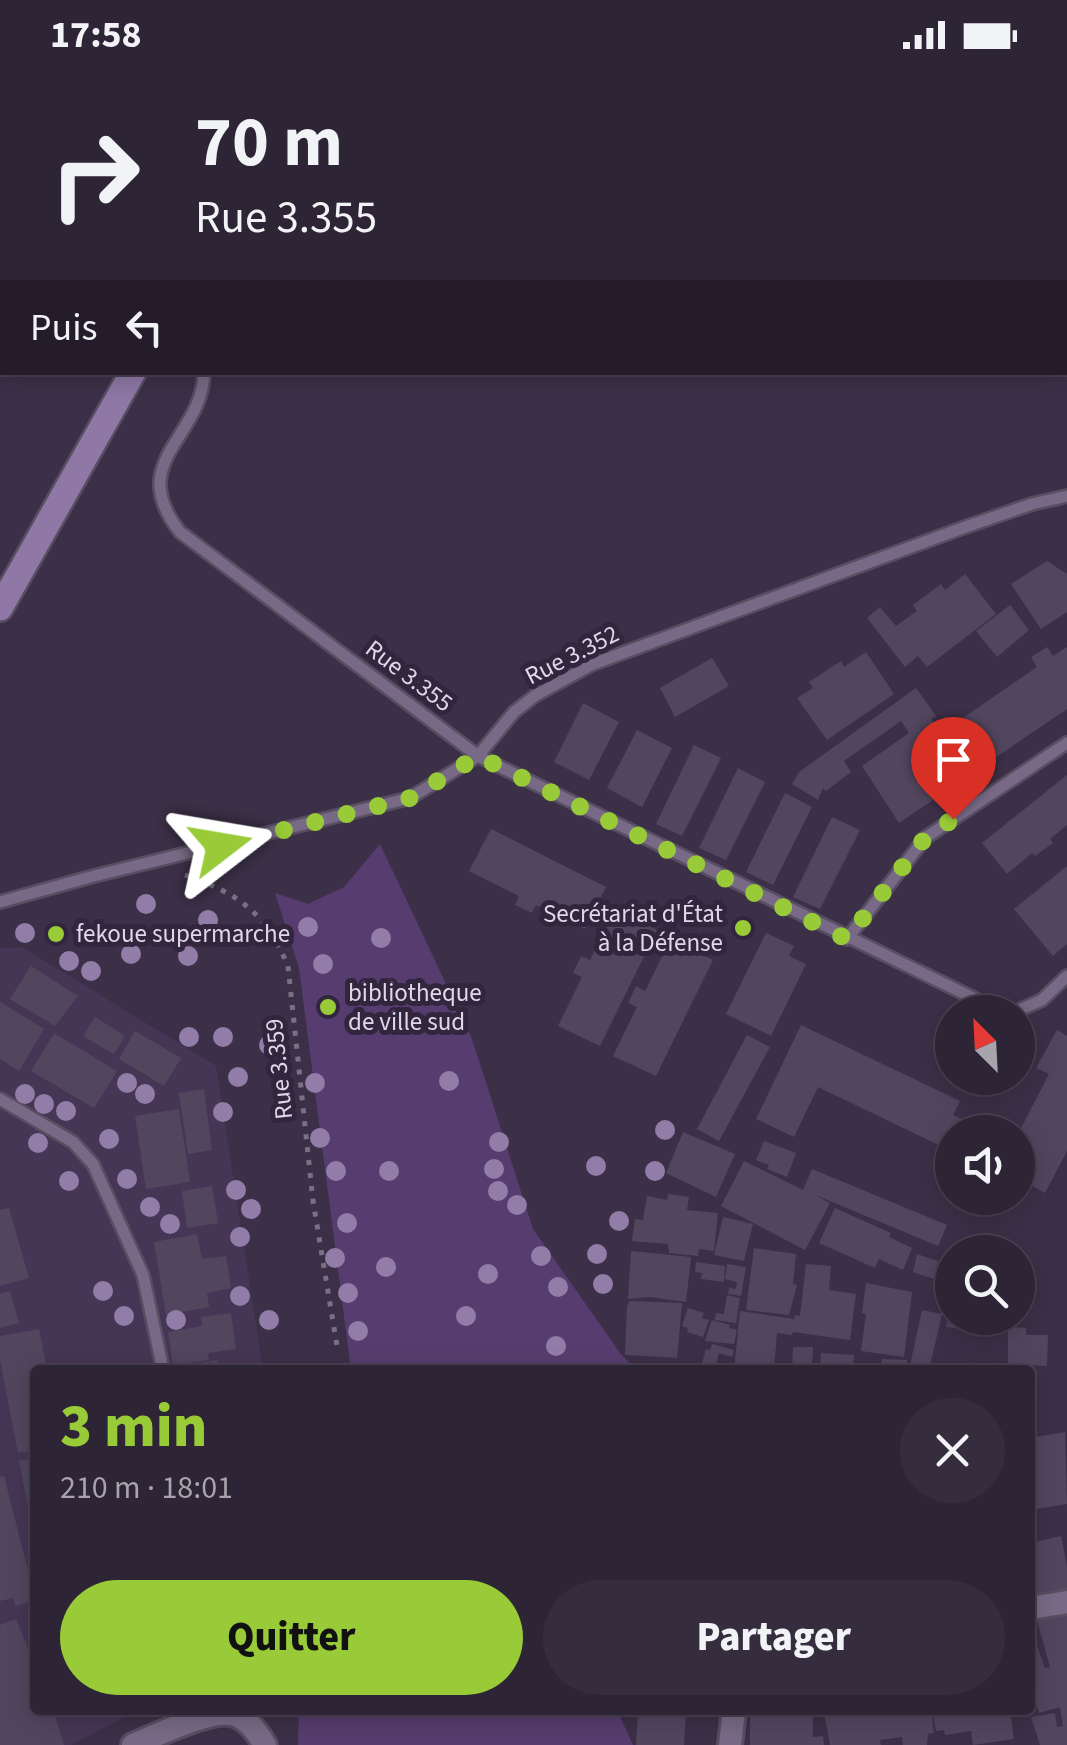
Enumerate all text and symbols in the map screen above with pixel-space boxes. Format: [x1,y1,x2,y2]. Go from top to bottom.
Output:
text: 17:58 [50,8,142,62]
text: 70 m [195,93,343,193]
icon: right [30,110,160,240]
text: Rue 3.355 [195,186,377,250]
icon: left [117,300,172,355]
text: Puis [30,301,97,355]
street label: Rue 3.352 [519,616,625,694]
street label: Rue 3.355 [358,631,460,721]
pin [911,717,996,820]
icon: arrive [926,732,981,787]
position arrow [169,794,273,898]
place label: Secrétariat d'État à la Défense [543,896,724,961]
place label: fekoue supermarche [76,916,290,952]
marker: Secrétariat d'État à la Défense [732,917,754,939]
marker: fekoue supermarche [45,923,67,945]
place label: bibliotheque de ville sud [348,975,482,1040]
north arrow [935,995,1035,1095]
map controls [935,995,1035,1335]
marker: bibliotheque de ville sud [317,996,339,1018]
street label: Rue 3.359 [256,1017,302,1121]
button: sound [935,1115,1035,1215]
button: search [935,1235,1035,1335]
text: 3 min [60,1385,207,1470]
button: close [900,1398,1005,1503]
text: 210 m · 18:01 [60,1465,233,1511]
button: Quitter [60,1580,523,1695]
button: Partager [543,1580,1005,1695]

